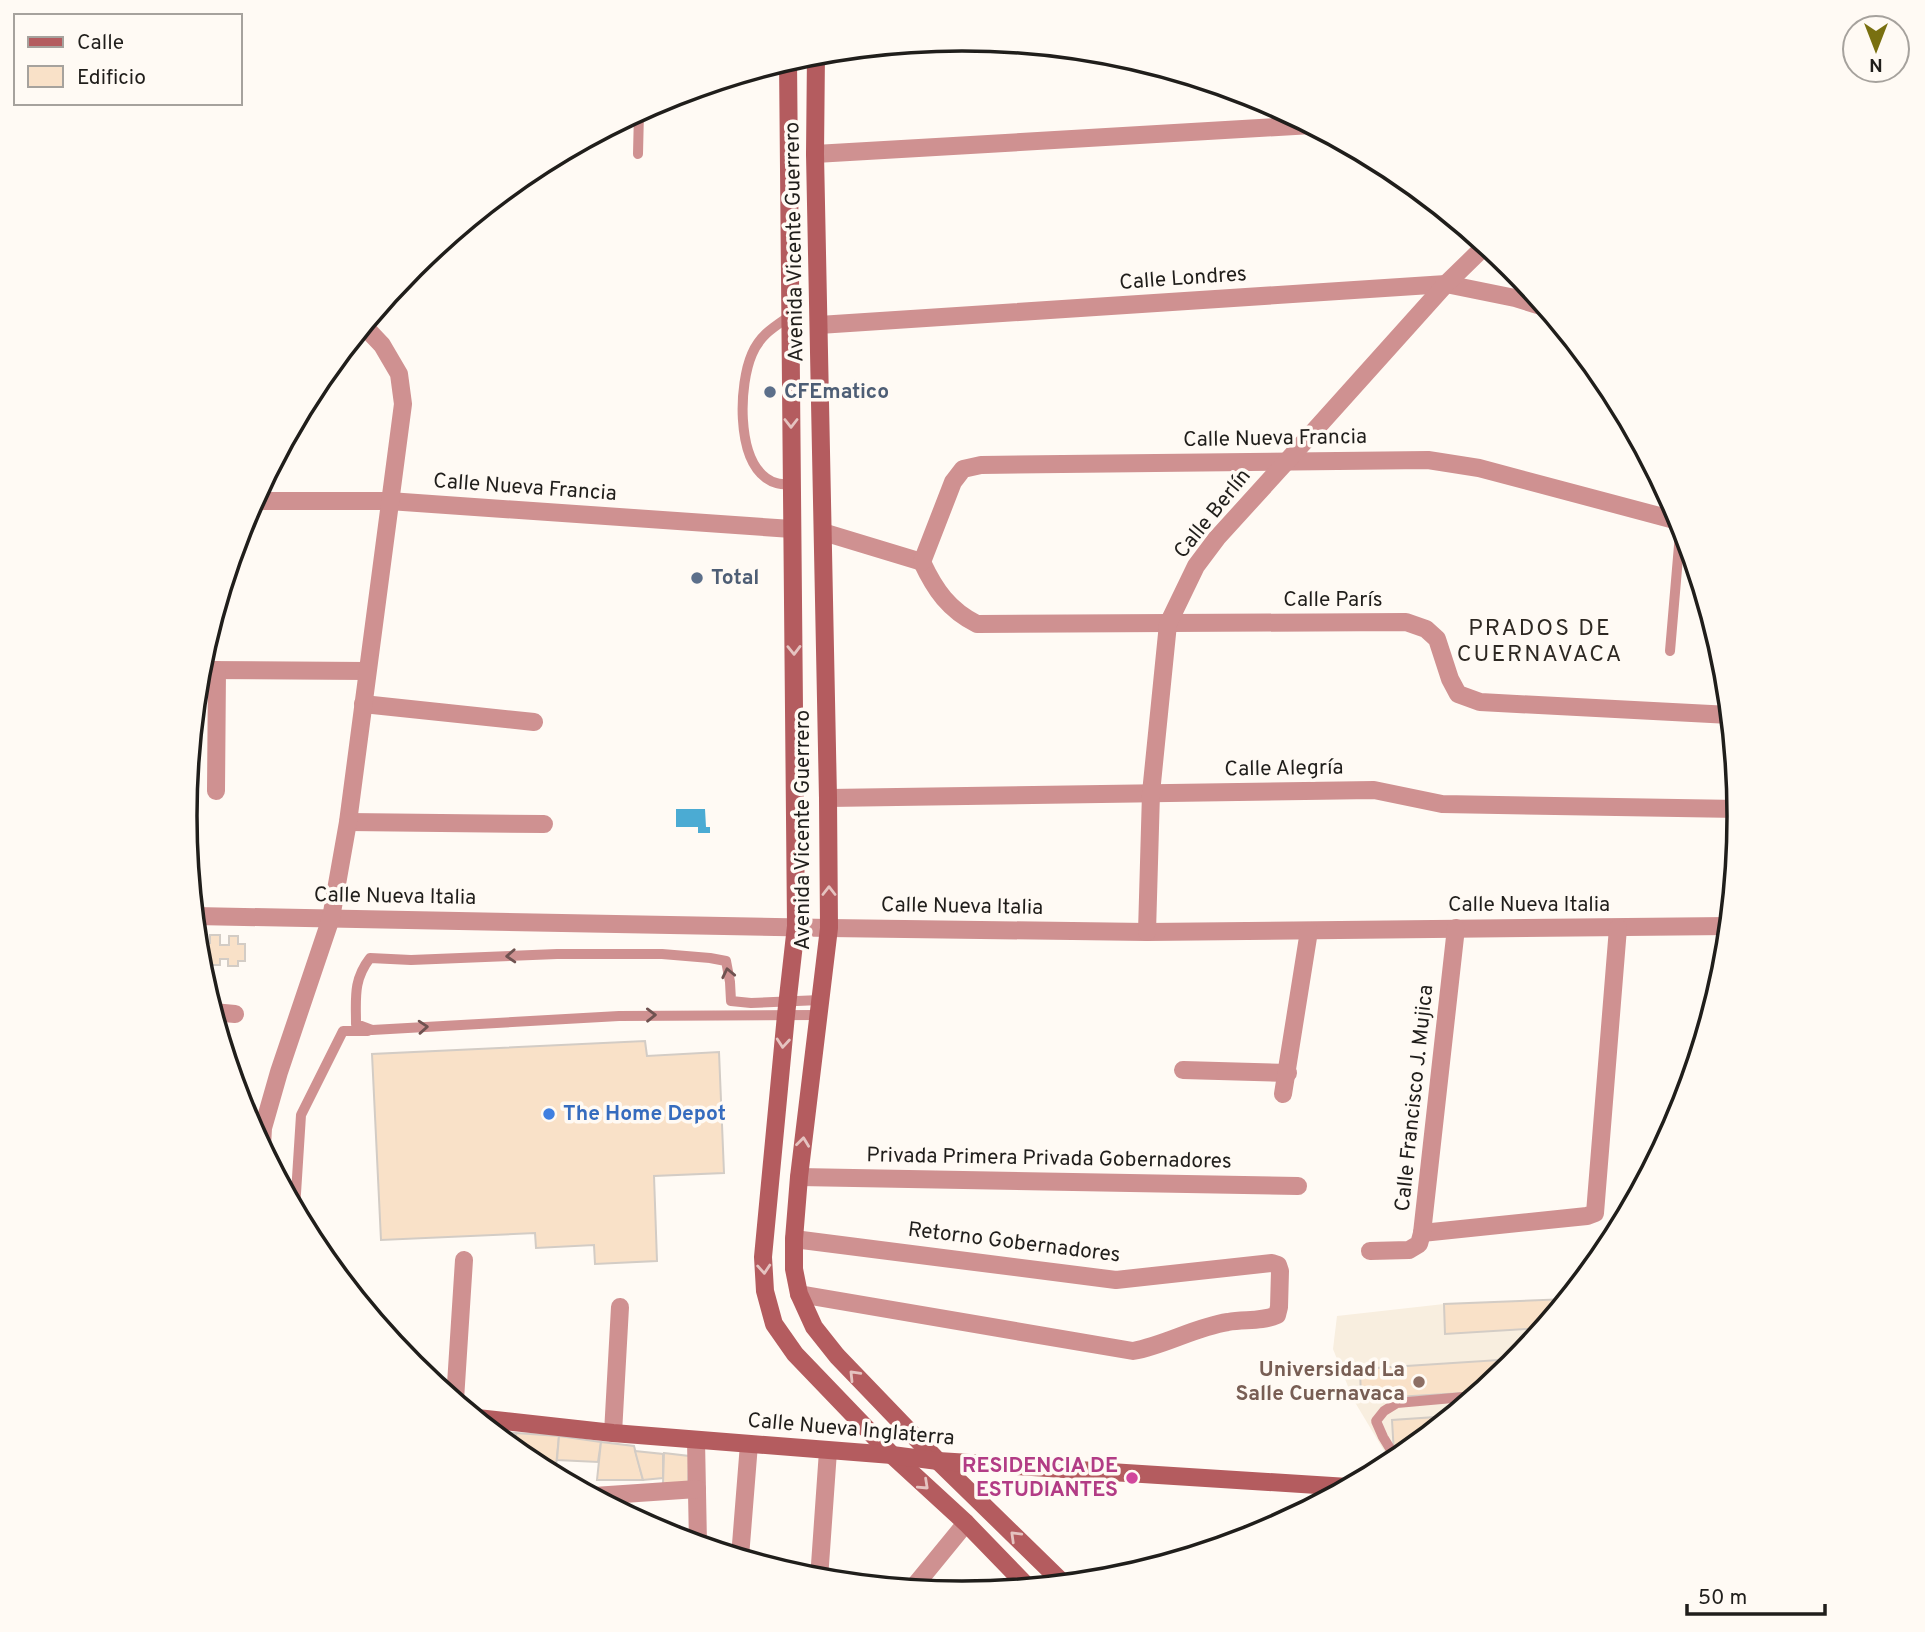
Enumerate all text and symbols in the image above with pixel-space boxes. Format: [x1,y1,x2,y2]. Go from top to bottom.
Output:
legend [14,14,242,105]
north arrow [1841,14,1911,84]
text: Calle [77,30,124,57]
text: N [1869,52,1883,76]
text: Edificio [77,65,146,92]
street label: Avenida Vicente Guerrero [779,122,811,362]
street label: Calle Londres [1118,261,1248,297]
place label: CFEmatico [784,379,889,406]
marker: CFEmatico [762,384,778,400]
one-way arrow [783,418,799,428]
street label: Calle Nueva Francia [1183,424,1367,454]
street label: Calle Berlín [1169,464,1257,564]
street label: Calle Nueva Francia [432,468,618,508]
place label: Total [711,565,759,592]
marker: Total [689,570,705,586]
street label: Calle París [1283,587,1383,614]
district label: PRADOS DE CUERNAVACA [1457,615,1623,670]
one-way arrow [786,645,801,656]
street label: Avenida Vicente Guerrero [790,710,817,950]
street label: Calle Alegría [1224,754,1344,784]
street label: Calle Nueva Italia [314,882,476,912]
one-way arrow [821,885,836,896]
street label: Calle Nueva Italia [881,892,1043,922]
street label: Calle Nueva Italia [1448,892,1610,919]
one-way arrow [505,948,516,963]
one-way arrow [722,967,737,979]
street label: Calle Francisco J. Mujica [1390,983,1440,1213]
one-way arrow [646,1007,656,1023]
one-way arrow [418,1019,429,1034]
one-way arrow [776,1038,791,1049]
place label: The Home Depot [563,1101,726,1128]
marker: The Home Depot [541,1106,557,1122]
one-way arrow [796,1136,811,1147]
street label: Privada Primera Privada Gobernadores [866,1142,1232,1176]
street label: Retorno Gobernadores [906,1217,1122,1269]
one-way arrow [756,1264,771,1275]
place label: Universidad La Salle Cuernavaca [1235,1357,1405,1408]
one-way arrow [850,1370,863,1383]
marker: Universidad La Salle Cuernavaca [1411,1374,1427,1390]
street label: Calle Nueva Inglaterra [746,1407,956,1453]
place label: RESIDENCIA DE ESTUDIANTES [962,1453,1118,1504]
marker: RESIDENCIA DE ESTUDIANTES [1124,1470,1140,1486]
one-way arrow [916,1477,929,1489]
one-way arrow [1010,1531,1023,1544]
scale bar [1687,1572,1825,1616]
text: 50 m [1698,1585,1747,1612]

